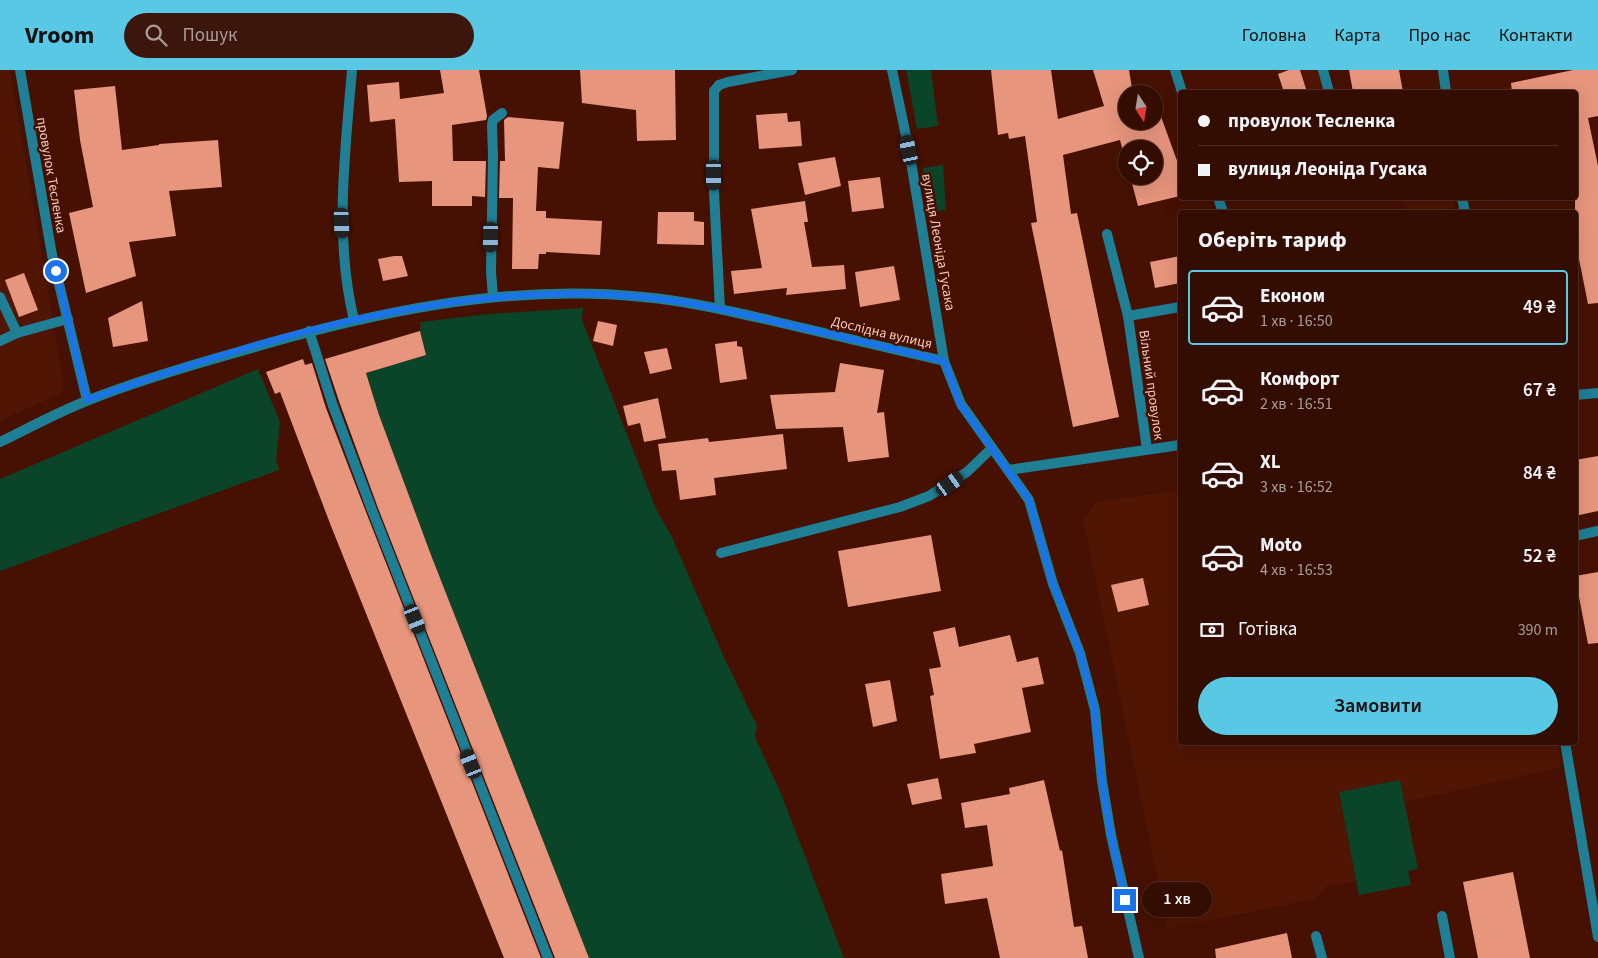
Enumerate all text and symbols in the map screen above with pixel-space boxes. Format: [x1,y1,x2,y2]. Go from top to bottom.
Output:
search box [124,13,474,58]
text: Vroom [25,18,94,53]
icon: search [142,21,170,49]
text: Пошук [182,22,237,49]
text: Головна [1242,23,1306,48]
text: Карта [1334,23,1380,48]
text: Про нас [1408,23,1471,48]
text: Контакти [1499,23,1573,48]
north arrow [1118,85,1162,130]
map controls [1118,85,1163,185]
text: провулок Тесленка [1228,108,1395,135]
street label: провулок Тесленка [31,116,71,235]
car [898,134,919,166]
button: locate [1118,140,1163,185]
text: вулиця Леоніда Гусака [1228,156,1427,183]
car [706,160,721,190]
street label: вулиця Леоніда Гусака [916,172,960,312]
car [333,208,350,238]
car [483,222,498,252]
text: Оберіть тариф [1198,224,1347,256]
route start [45,260,67,282]
text: Економ [1260,283,1325,310]
icon: car [1200,285,1245,330]
text: 49 ₴ [1523,294,1556,321]
text: 1 хв · 16:50 [1260,310,1333,332]
street label: Дослідна вулиця [829,312,934,354]
street label: Вільний провулок [1133,329,1169,442]
text: Комфорт [1260,366,1340,393]
icon: car [1200,368,1245,413]
text: 67 ₴ [1523,377,1556,404]
text: 2 хв · 16:51 [1260,393,1333,415]
text: XL [1260,449,1281,476]
icon: car [1200,451,1245,496]
text: 84 ₴ [1523,460,1556,487]
car [933,469,966,499]
text: 3 хв · 16:52 [1260,476,1333,498]
text: Moto [1260,532,1302,559]
icon: car [1200,534,1245,579]
text: 52 ₴ [1523,543,1556,570]
text: 4 хв · 16:53 [1260,559,1333,581]
car [402,602,427,636]
icon: cash [1198,616,1226,644]
text: Готівка [1238,616,1297,643]
text: 390 m [1518,619,1558,641]
button: Замовити [1198,677,1558,735]
car [458,747,483,781]
callout: 1 хв [1142,882,1212,918]
text: 1 хв [1163,888,1191,910]
route end [1114,889,1136,911]

